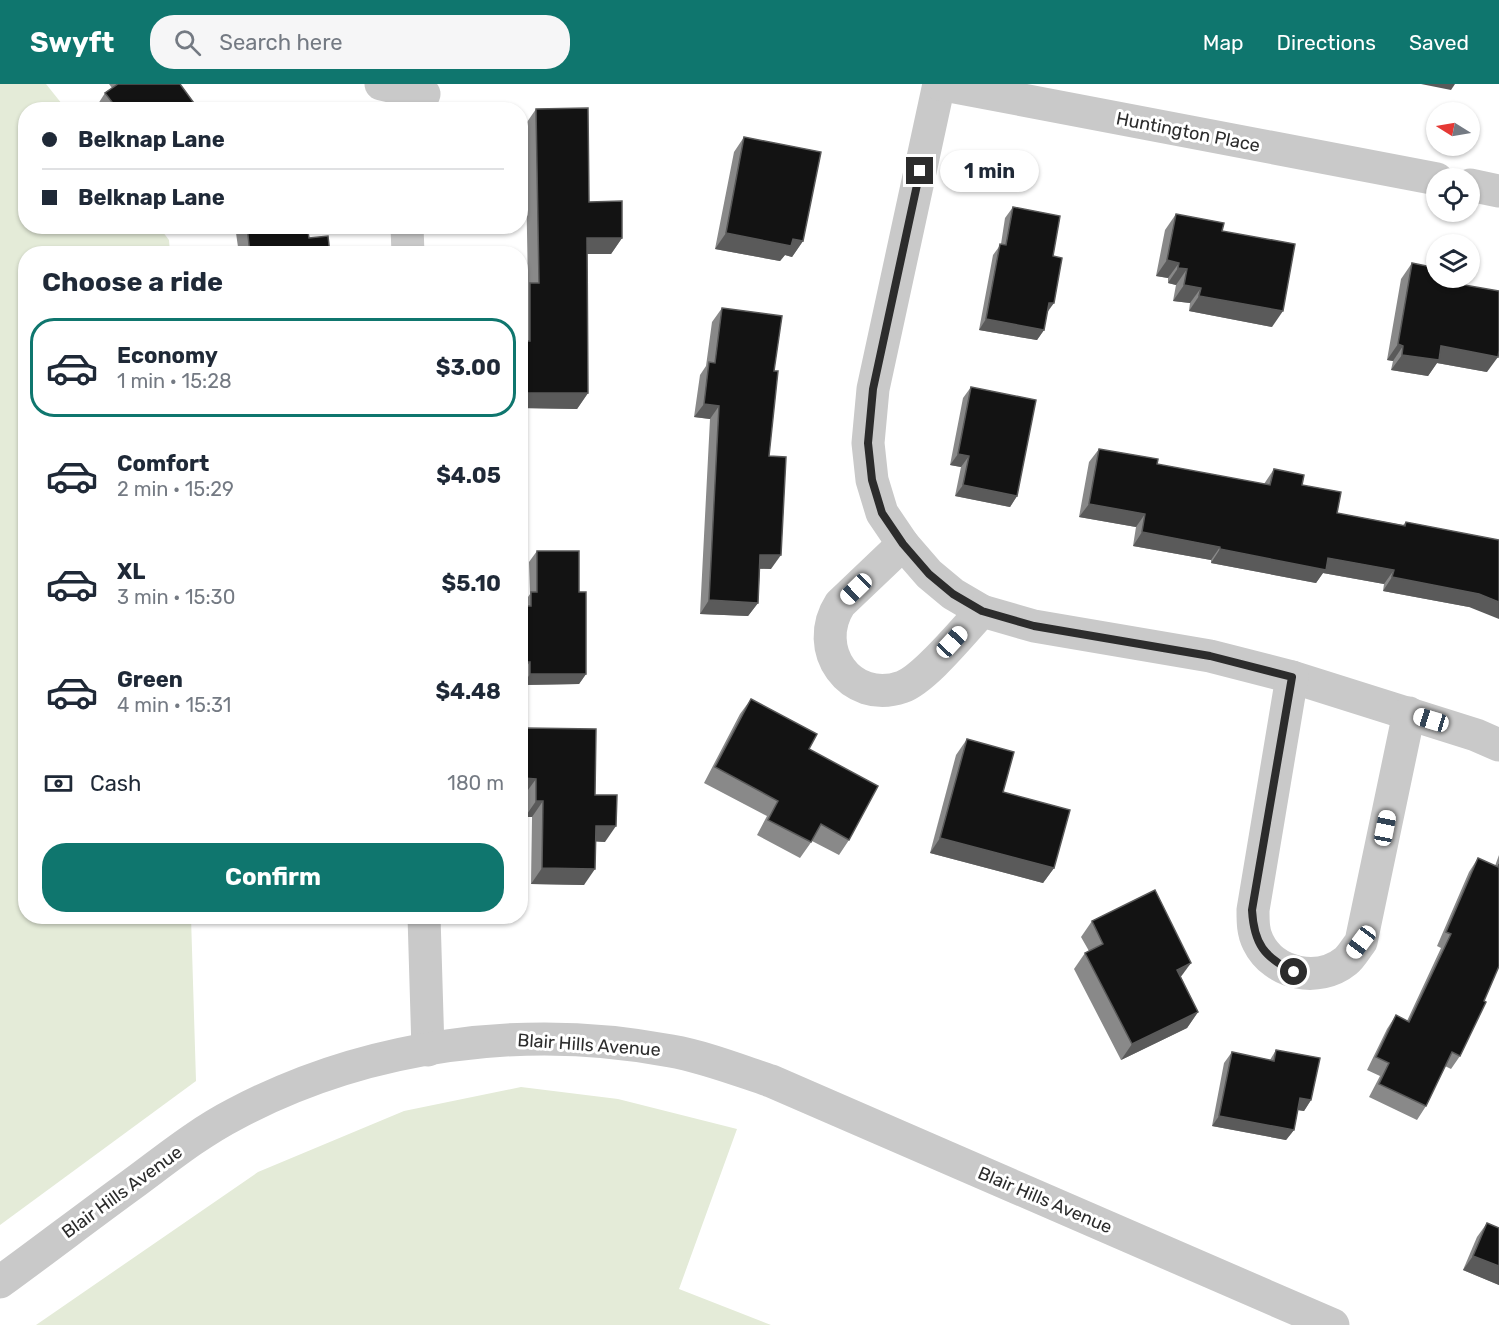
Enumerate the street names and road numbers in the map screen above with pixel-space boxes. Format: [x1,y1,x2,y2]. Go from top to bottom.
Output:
street label: Huntington Place [1114,107,1262,157]
street label: Blair Hills Avenue [517,1029,661,1061]
street label: Blair Hills Avenue [57,1141,187,1243]
street label: Blair Hills Avenue [975,1162,1115,1238]

